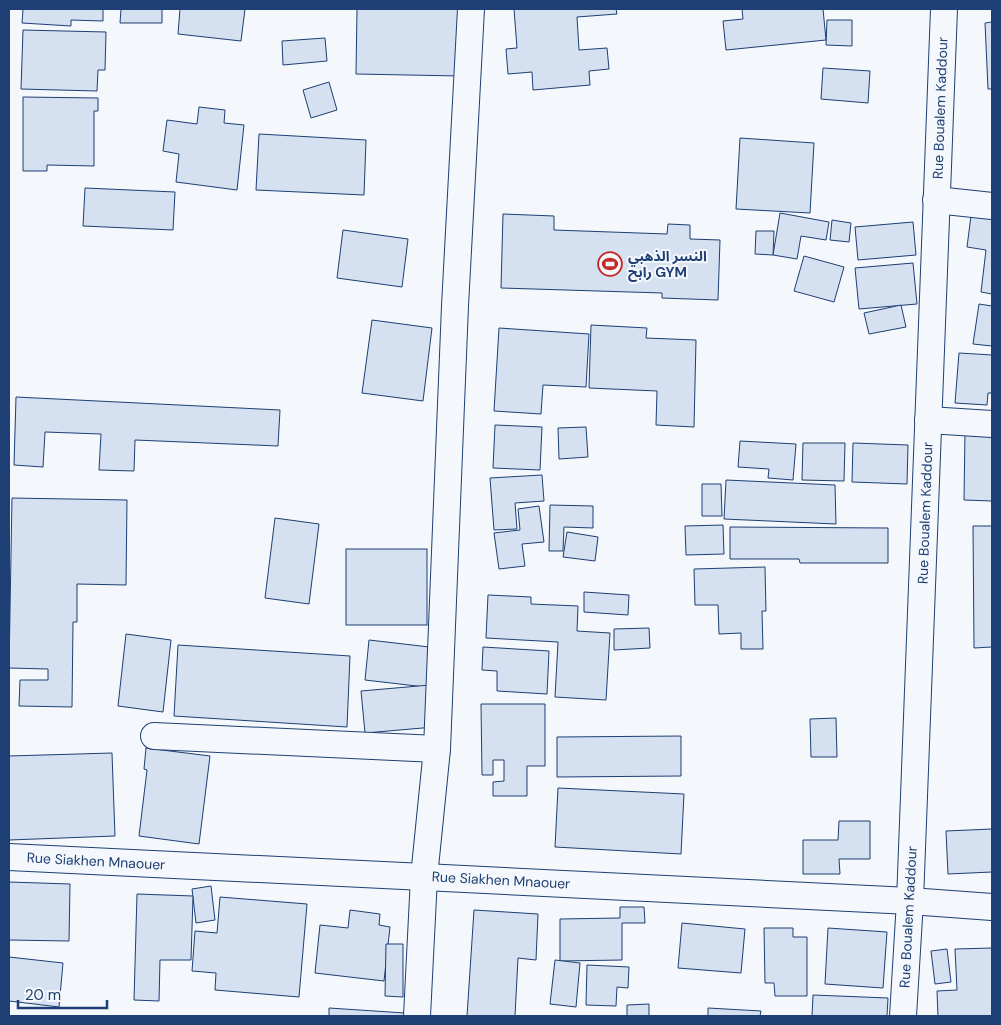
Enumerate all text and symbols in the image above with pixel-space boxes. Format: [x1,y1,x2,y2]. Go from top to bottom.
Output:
street label: Rue Boualem Kaddour [929,37,951,179]
place label: النسر الذهبي رابح GYM [628,247,707,282]
sports icon: النسر الذهبي رابح GYM [597,251,623,277]
street label: Rue Boualem Kaddour [914,442,936,584]
street label: Rue Boualem Kaddour [895,846,921,988]
street label: Rue Siakhen Mnaouer [26,848,166,874]
street label: Rue Siakhen Mnaouer [431,867,571,893]
scale bar [18,978,106,1010]
text: 20 m [25,985,61,1005]

